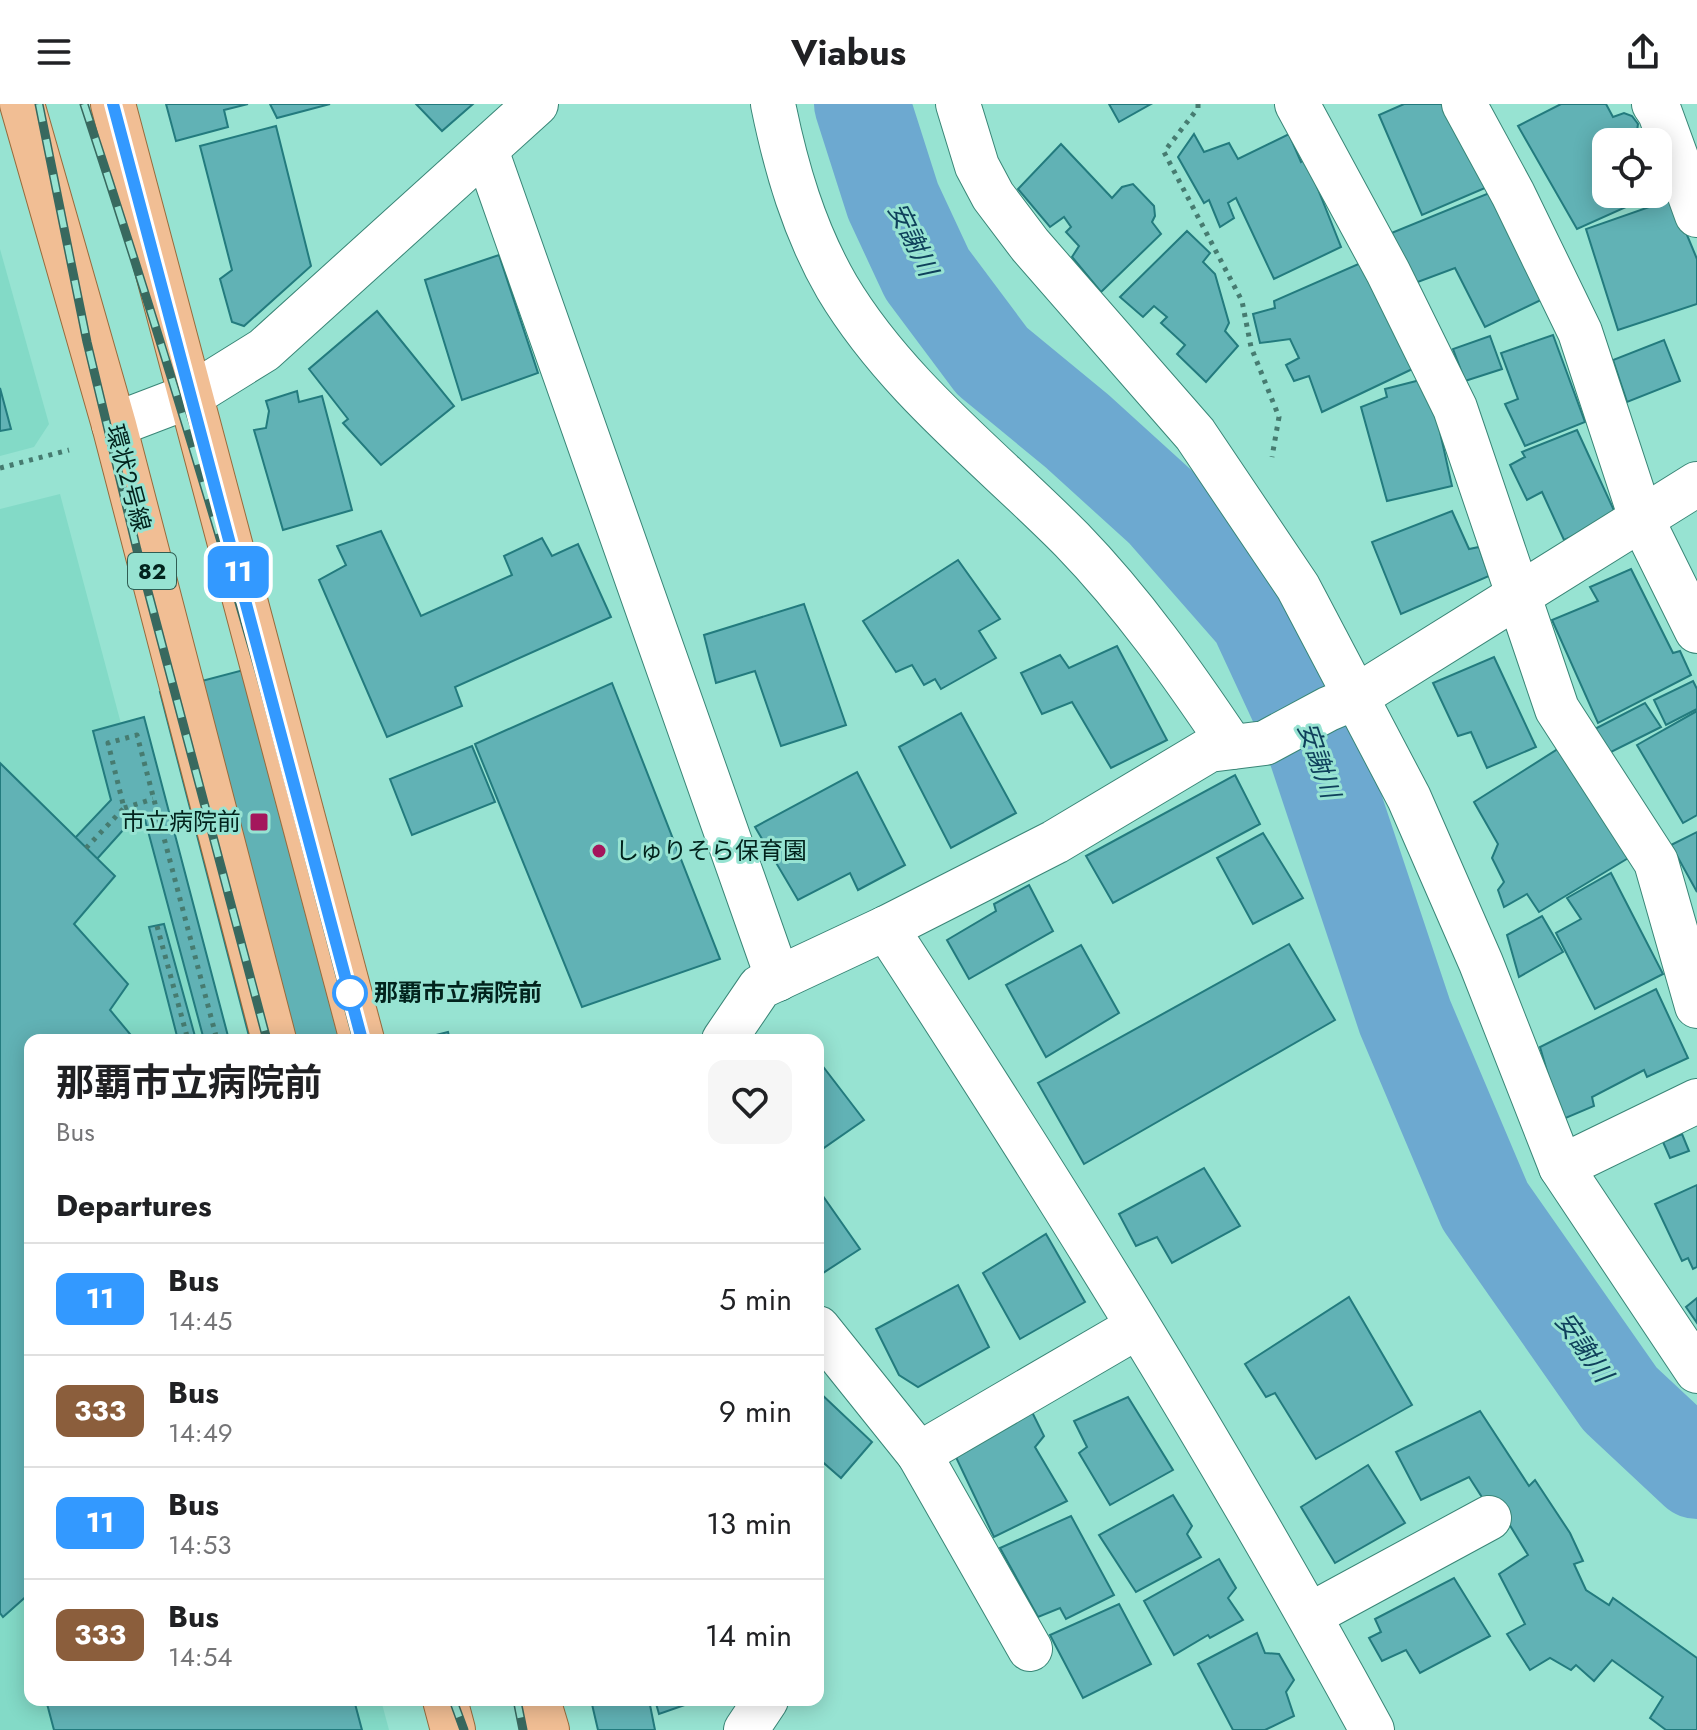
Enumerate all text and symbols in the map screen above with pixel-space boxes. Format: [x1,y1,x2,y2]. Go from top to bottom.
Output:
text: Viabus [791,26,906,78]
icon: menu [32,30,76,74]
icon: share [1621,30,1665,74]
map controls [1592,128,1672,208]
button: locate [1592,128,1672,208]
water label: 安謝川 [879,196,948,285]
street label: 環状2号線 [97,420,160,535]
line badge: 11 [202,546,274,598]
text: 11 [224,551,252,592]
road number: 82 [128,553,176,589]
water label: 安謝川 [1288,717,1351,806]
place label: 市立病院前 [121,804,241,839]
marker: 市立病院前 [248,811,270,833]
place label: しゅりそら保育園 [615,833,807,868]
marker: しゅりそら保育園 [590,842,608,860]
place label: 那覇市立病院前 [374,975,542,1010]
marker: 那覇市立病院前 [333,976,367,1010]
text: 那覇市立病院前 [56,1055,322,1110]
button: heart [708,1060,792,1144]
text: Bus [56,1113,95,1151]
text: Departures [56,1184,212,1227]
text: Bus [168,1259,219,1302]
text: 11 [86,1278,114,1319]
text: 5 min [719,1278,792,1321]
text: 14:45 [168,1302,232,1340]
water label: 安謝川 [1546,1304,1624,1392]
text: Bus [168,1371,219,1414]
text: 333 [74,1390,126,1431]
text: 9 min [719,1390,792,1433]
text: 14:49 [168,1414,233,1452]
text: Bus [168,1483,219,1526]
text: 11 [86,1502,114,1543]
text: 13 min [706,1502,792,1545]
text: 14:53 [168,1526,232,1564]
text: Bus [168,1595,219,1638]
text: 333 [74,1614,126,1655]
text: 14 min [705,1614,792,1657]
text: 14:54 [168,1638,232,1676]

